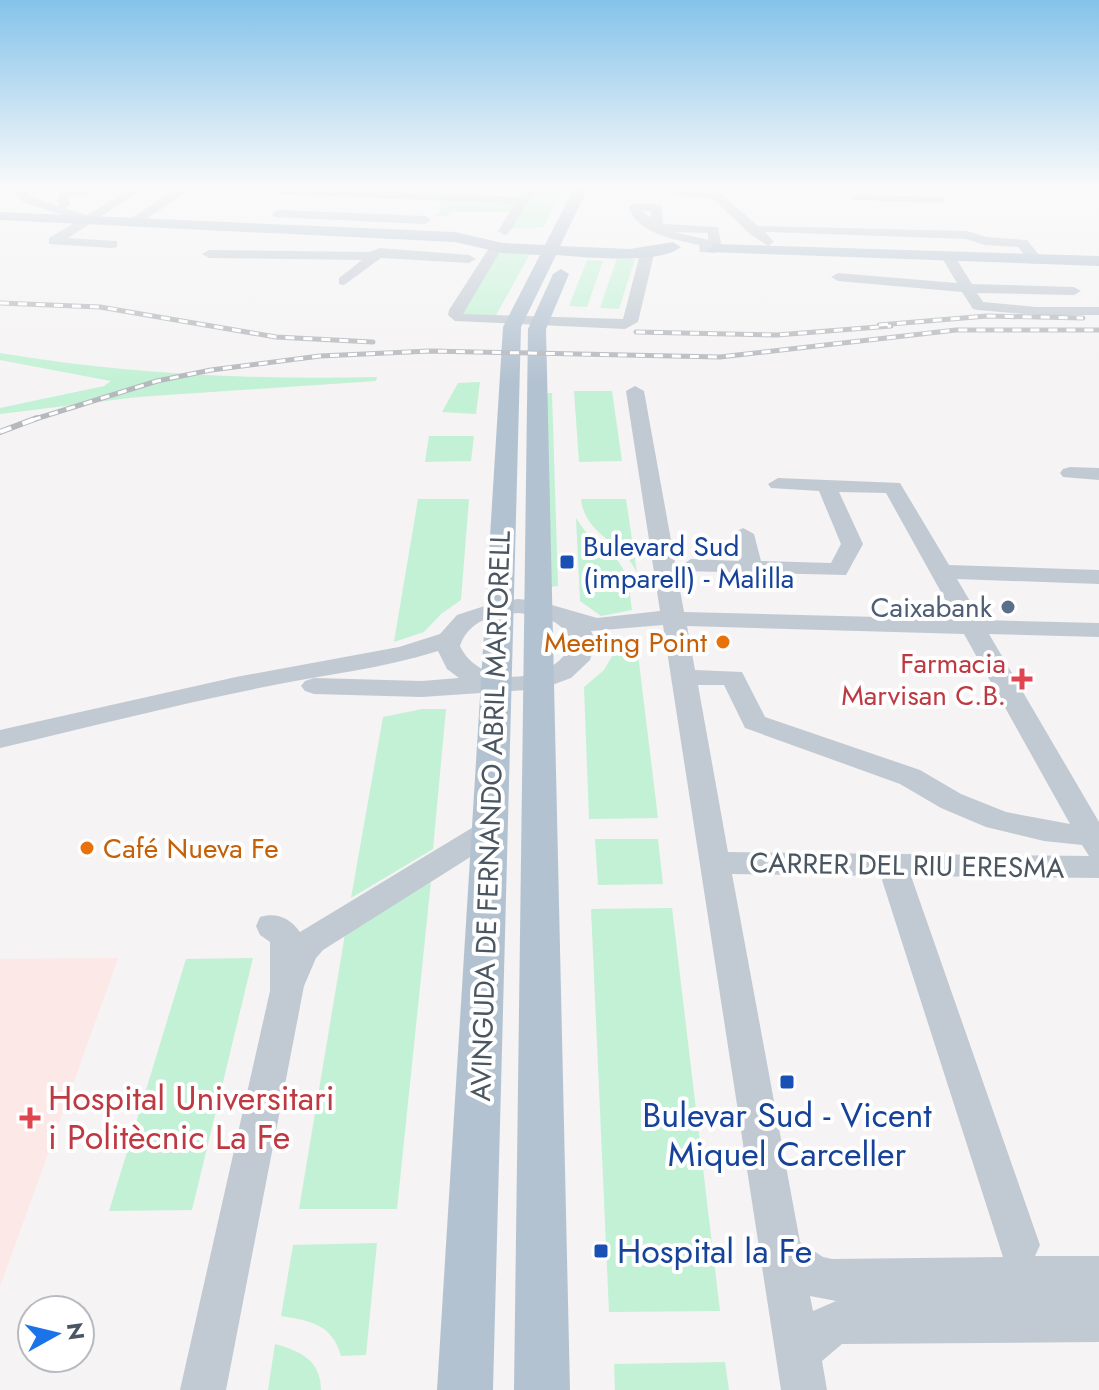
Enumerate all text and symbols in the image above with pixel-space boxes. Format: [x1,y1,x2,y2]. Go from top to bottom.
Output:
place label: Bulevard Sud (imparell) - Malilla [583,526,794,599]
street label: AVINGUDA DE FERNANDO ABRIL MARTORELL [460,530,521,1102]
marker: Bulevard Sud (imparell) - Malilla [558,553,576,571]
place label: Caixabank [870,587,993,628]
marker: Caixabank [999,598,1017,616]
place label: Meeting Point [544,622,707,663]
marker: Meeting Point [714,633,732,651]
place label: Farmacia Marvisan C.B. [841,643,1006,716]
marker: Farmacia Marvisan C.B. [1013,670,1031,688]
place label: Café Nueva Fe [103,828,279,869]
marker: Café Nueva Fe [78,839,96,857]
street label: CARRER DEL RIU ERESMA [749,842,1065,889]
marker: Bulevar Sud - Vicent Miquel Carceller [778,1073,796,1091]
place label: Hospital Universitari i Politècnic La Fe [48,1074,334,1162]
place label: Bulevar Sud - Vicent Miquel Carceller [642,1091,932,1179]
marker: Hospital Universitari i Politècnic La Fe [19,1107,41,1129]
place label: Hospital la Fe [617,1227,812,1276]
marker: Hospital la Fe [592,1242,610,1260]
north arrow [16,1294,96,1374]
text: N [59,1320,93,1342]

